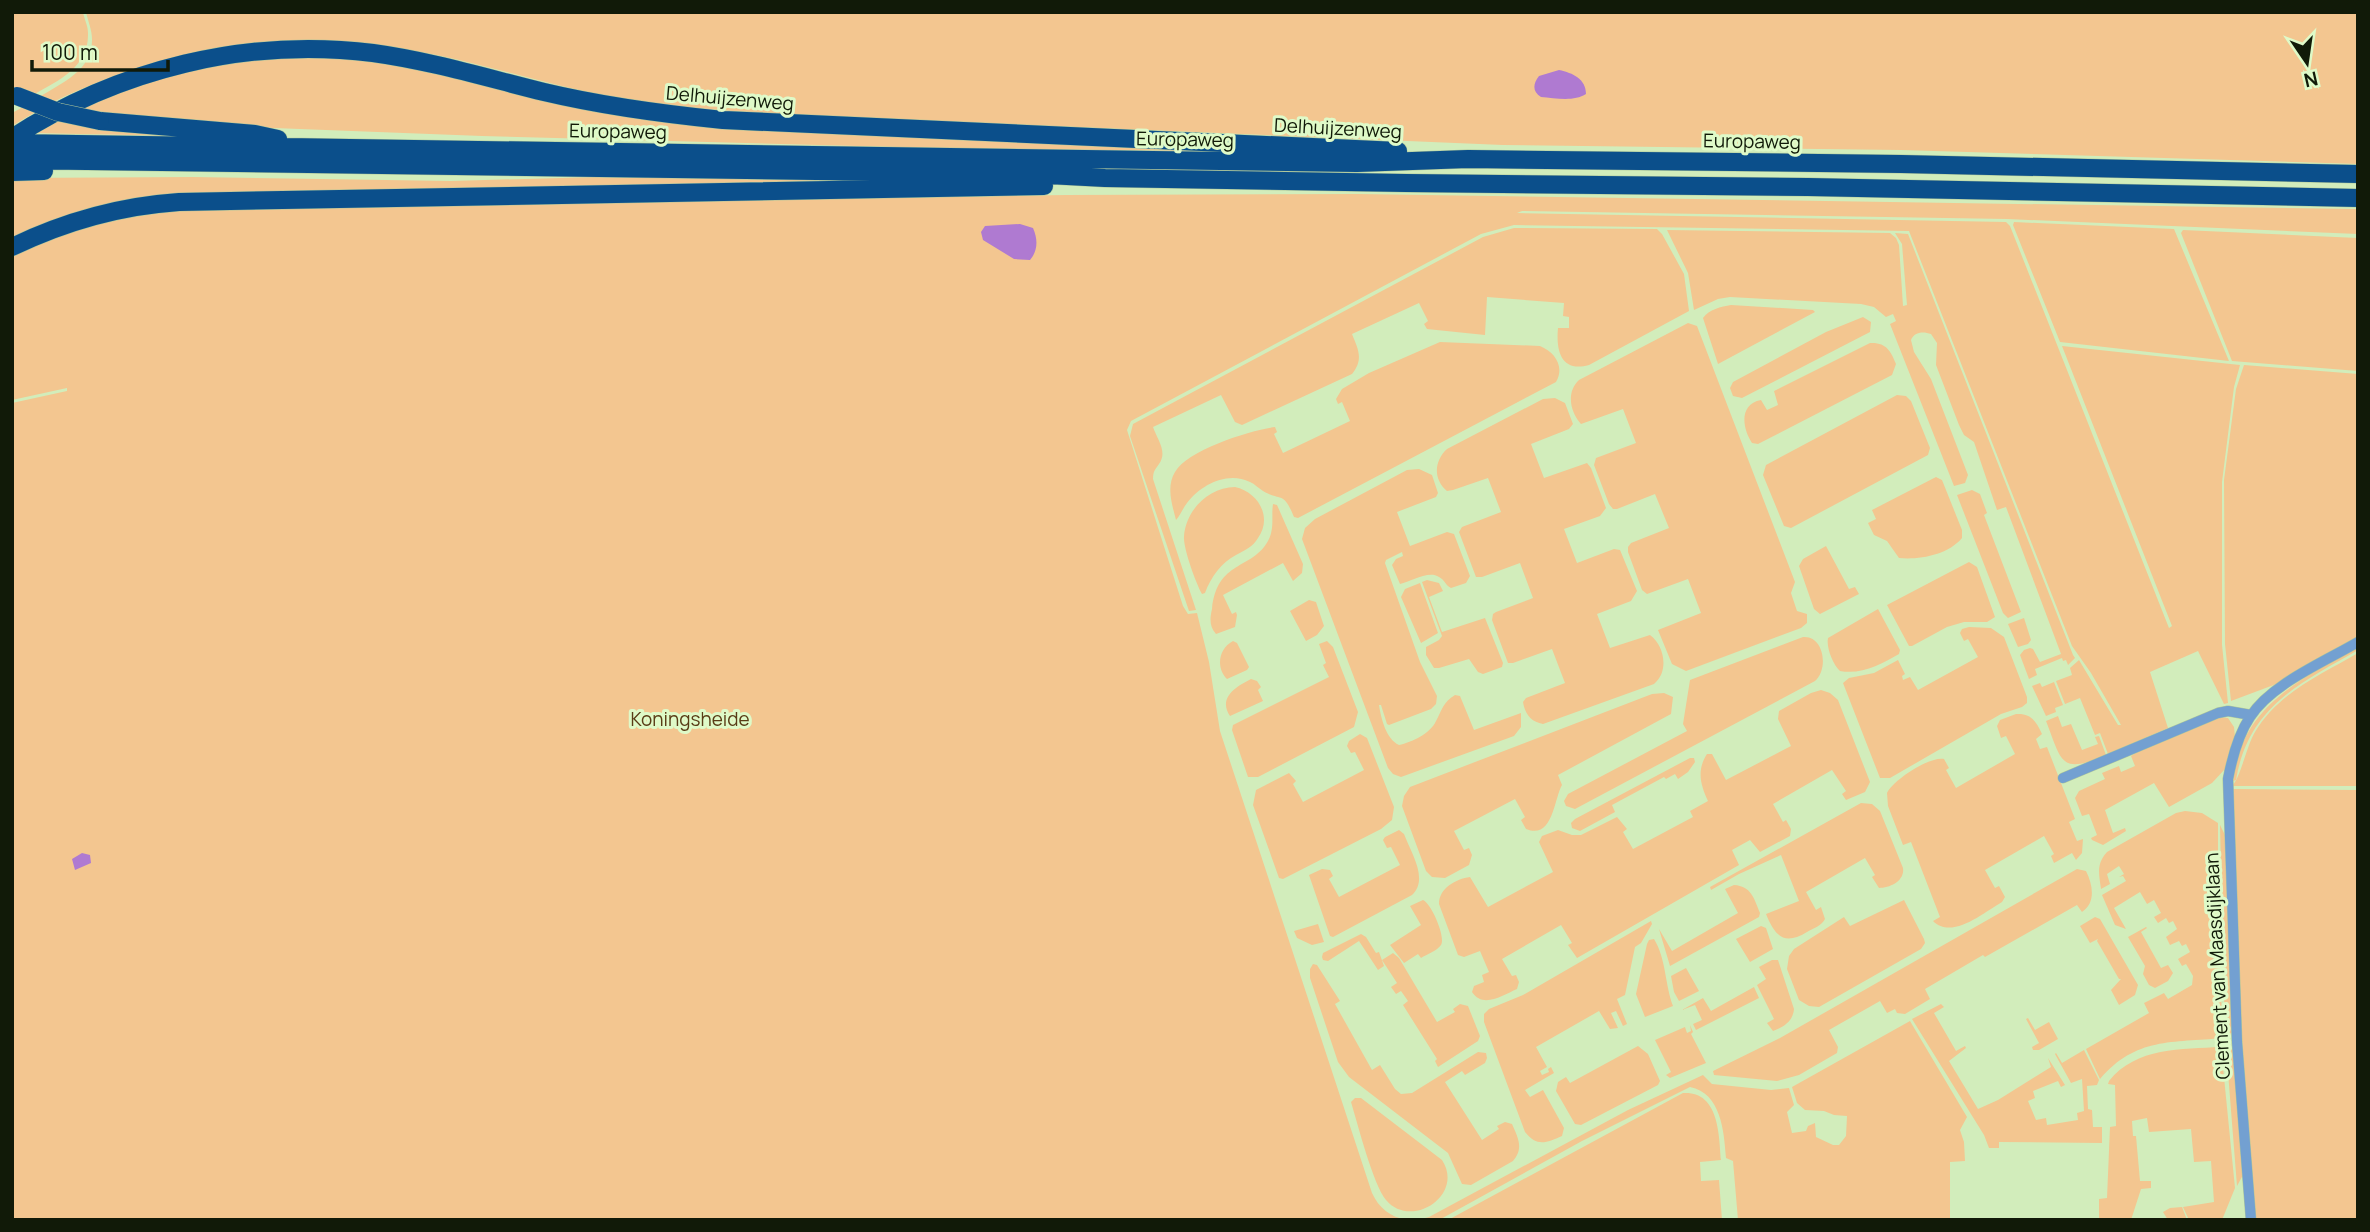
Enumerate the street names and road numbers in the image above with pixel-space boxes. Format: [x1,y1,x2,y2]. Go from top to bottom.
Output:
street label: Delhuijzenweg [665,79,795,117]
street label: Delhuijzenweg [1273,112,1403,144]
street label: Europaweg [569,117,667,145]
street label: Europaweg [1136,125,1234,153]
street label: Europaweg [1703,127,1801,155]
street label: Clement van Maasdijklaan [2198,852,2236,1080]

